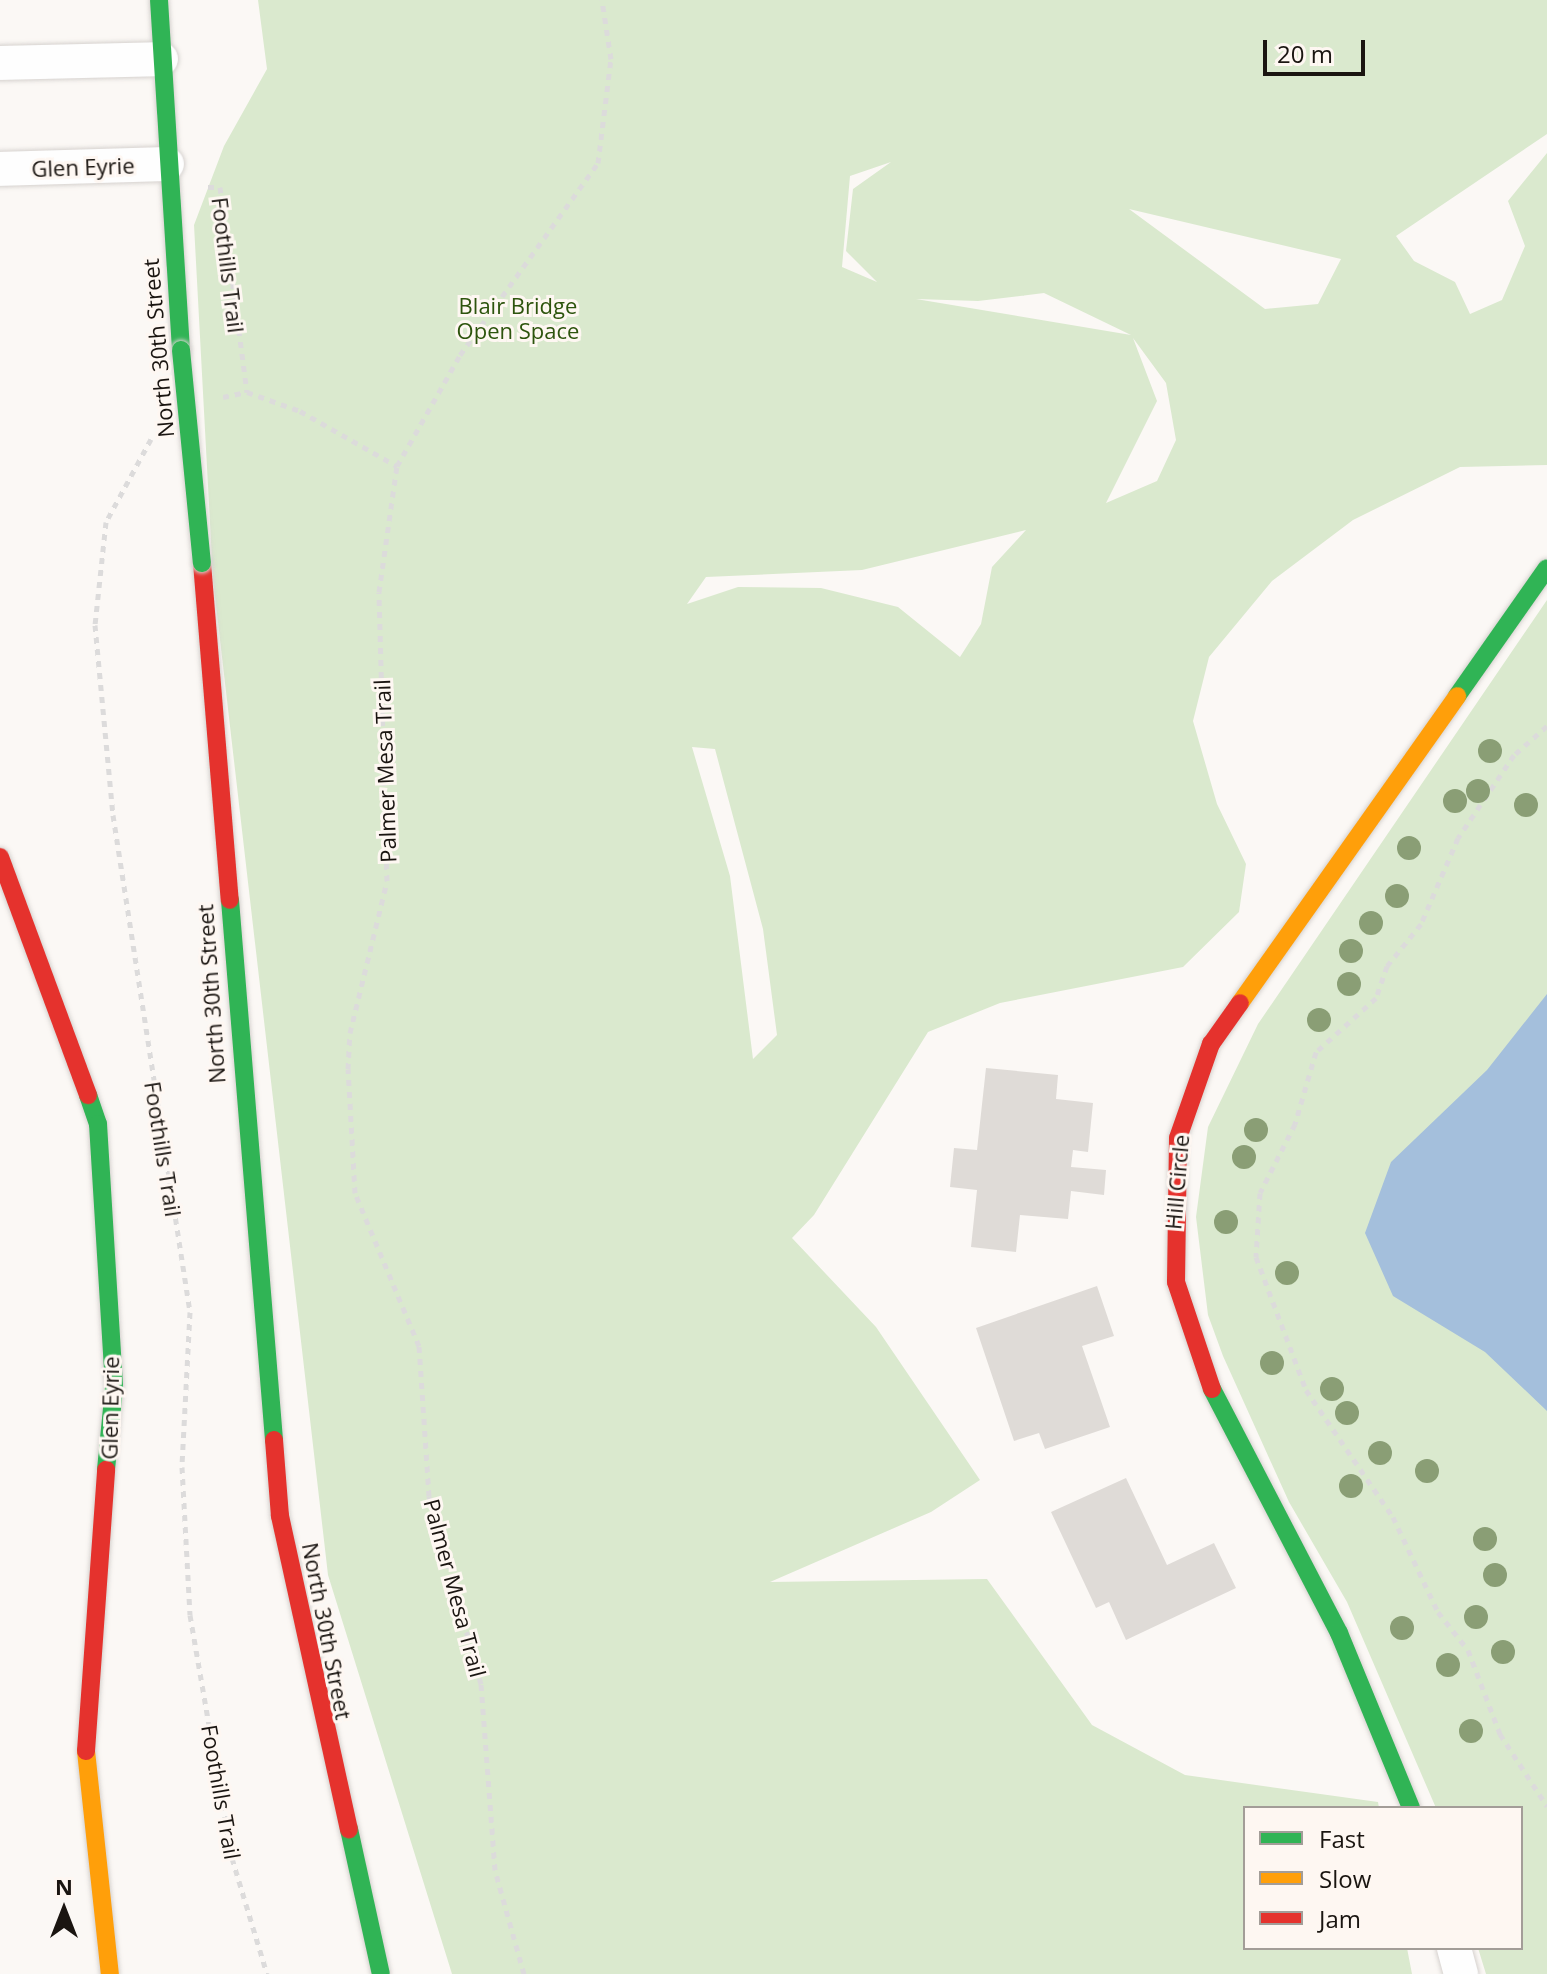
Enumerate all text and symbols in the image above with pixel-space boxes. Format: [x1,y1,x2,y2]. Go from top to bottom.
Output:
scale bar [1267,24,1369,74]
text: 20 m [1277,37,1333,70]
street label: Glen Eyrie [31,152,135,182]
street label: Foothills Trail [207,196,249,334]
street label: North 30th Street [137,257,179,439]
park label: Blair Bridge Open Space [457,292,579,344]
street label: Palmer Mesa Trail [369,679,401,863]
street label: North 30th Street [192,904,230,1084]
street label: Foothills Trail [139,1080,187,1218]
street label: Hill Circle [1160,1133,1194,1231]
street label: Glen Eyrie [96,1356,124,1460]
street label: Palmer Mesa Trail [419,1496,491,1680]
street label: North 30th Street [297,1540,357,1722]
street label: Foothills Trail [196,1723,246,1861]
legend [1243,1806,1523,1950]
text: Fast [1319,1822,1365,1855]
text: Slow [1319,1862,1371,1895]
north arrow [24,1870,104,1950]
text: N [55,1871,73,1901]
text: Jam [1319,1902,1361,1935]

